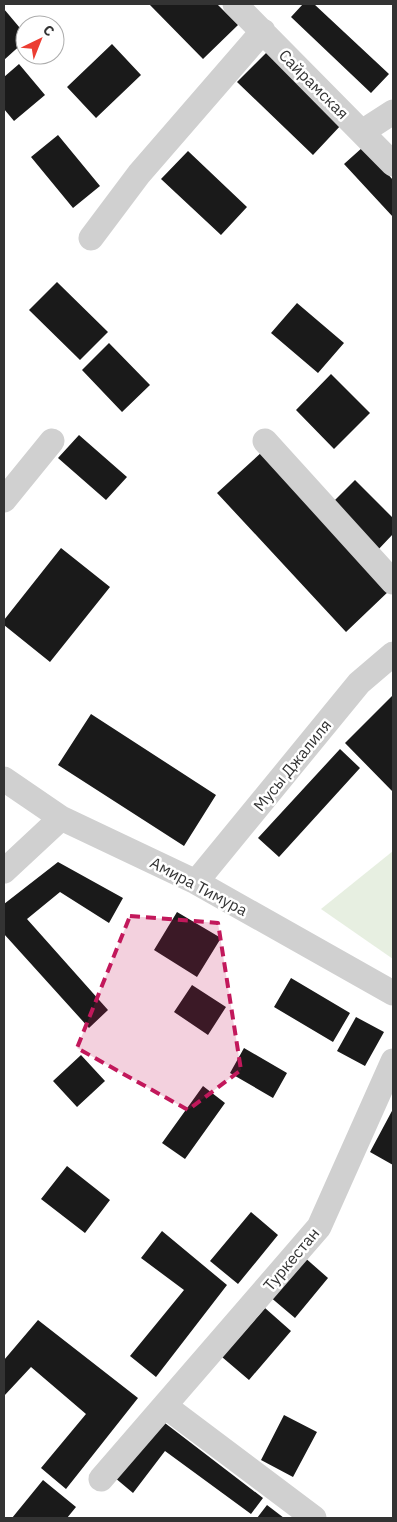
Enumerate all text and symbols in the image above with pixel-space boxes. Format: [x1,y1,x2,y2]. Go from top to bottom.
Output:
north arrow [15,15,65,65]
text: С [39,21,58,40]
street label: Сайрамская [275,45,353,123]
street label: Мусы Джалиля [249,715,335,815]
street label: Амира Тимура [147,852,251,920]
street label: Туркестан [259,1223,323,1295]

